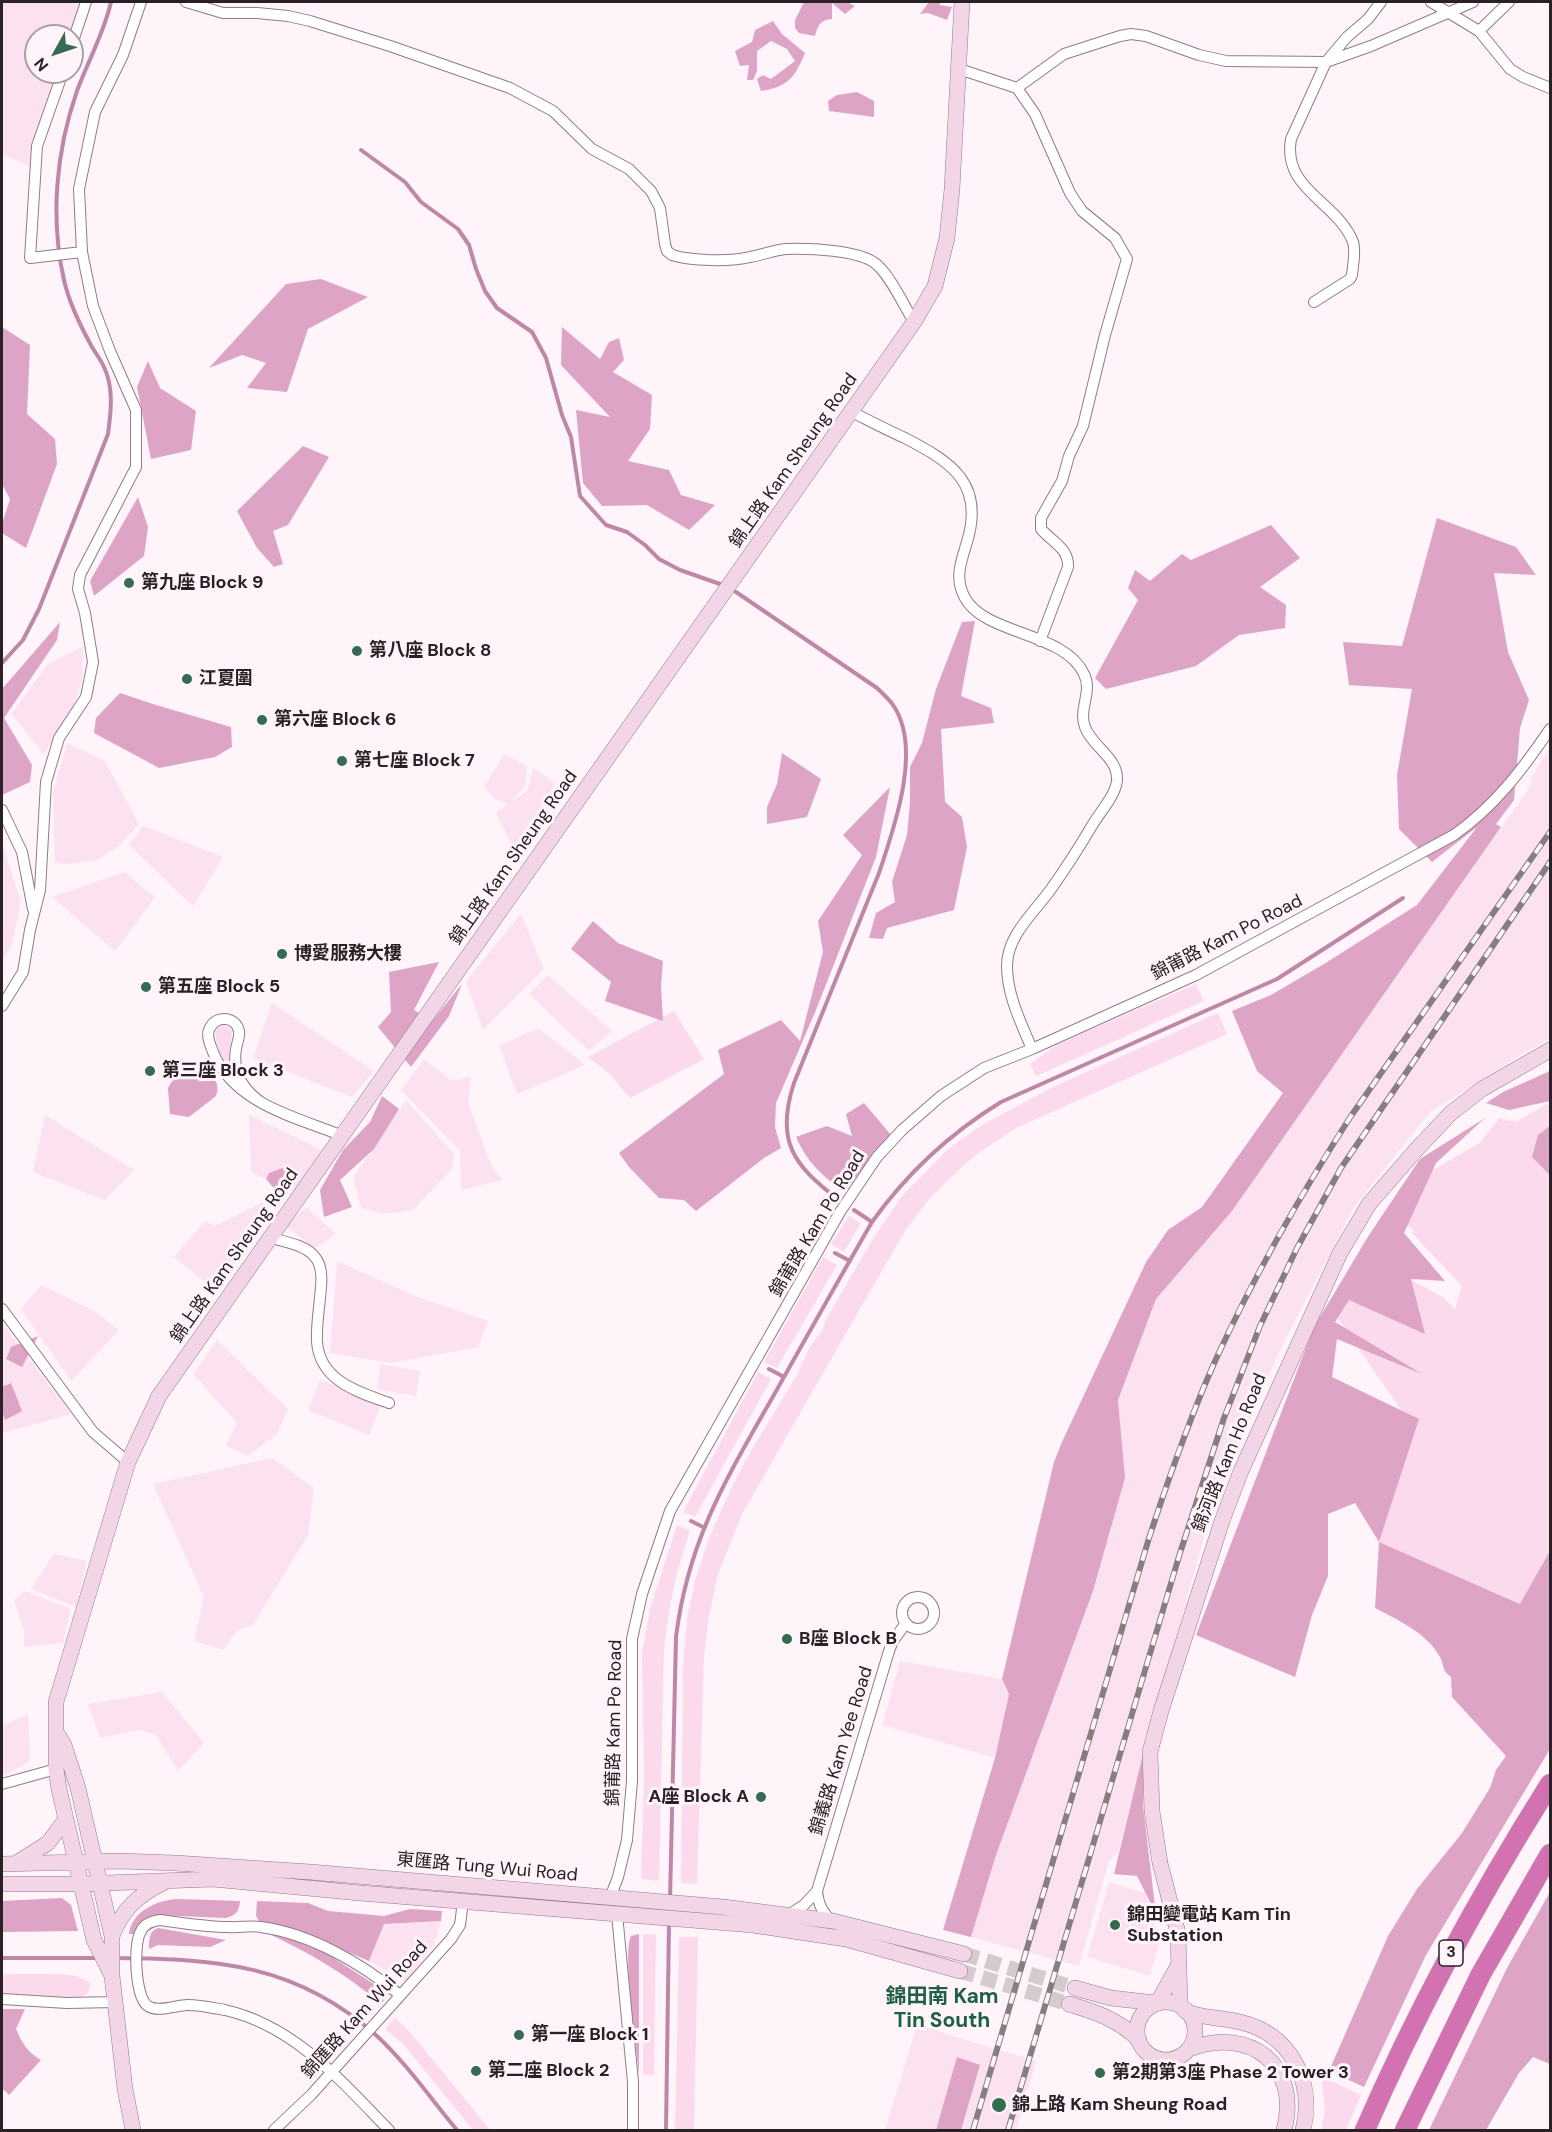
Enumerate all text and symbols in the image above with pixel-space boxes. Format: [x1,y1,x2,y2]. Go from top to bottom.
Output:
north arrow [24,24,84,84]
text: N [30,53,53,76]
street label: 錦上路 Kam Sheung Road [726,370,862,552]
place label: 第九座 Block 9 [141,572,263,594]
marker: 第九座 Block 9 [122,576,136,590]
place label: 第八座 Block 8 [369,640,491,662]
marker: 第八座 Block 8 [350,644,364,658]
place label: 江夏圍 [199,668,253,690]
marker: 江夏圍 [180,672,194,686]
place label: 第六座 Block 6 [274,709,396,731]
marker: 第六座 Block 6 [255,713,269,727]
place label: 第七座 Block 7 [354,750,475,772]
marker: 第七座 Block 7 [335,754,349,768]
street label: 錦上路 Kam Sheung Road [446,767,582,949]
street label: 錦莆路 Kam Po Road [1148,891,1306,985]
place label: 博愛服務大樓 [294,943,402,965]
marker: 博愛服務大樓 [275,947,289,961]
place label: 第五座 Block 5 [158,976,280,998]
marker: 第五座 Block 5 [139,980,153,994]
place label: 第三座 Block 3 [162,1060,284,1082]
marker: 第三座 Block 3 [143,1064,157,1078]
street label: 錦莆路 Kam Po Road [766,1147,870,1301]
street label: 錦上路 Kam Sheung Road [167,1165,303,1347]
street label: 錦河路 Kam Ho Road [1188,1371,1272,1535]
place label: B座 Block B [799,1628,897,1650]
marker: B座 Block B [780,1632,794,1646]
street label: 錦莆路 Kam Po Road [603,1639,627,1807]
street label: 錦義路 Kam Yee Road [806,1664,878,1838]
place label: A座 Block A [648,1786,749,1808]
marker: A座 Block A [754,1790,768,1804]
street label: 東匯路 Tung Wui Road [395,1849,579,1887]
place label: 錦田變電站 Kam Tin Substation [1127,1904,1291,1946]
marker: 錦田變電站 Kam Tin Substation [1108,1918,1122,1932]
street label: 錦匯路 Kam Wui Road [297,1937,433,2083]
road number: 3 [1439,1940,1463,1966]
district label: 錦田南 Kam Tin South [886,1984,998,2034]
place label: 第一座 Block 1 [531,2024,649,2046]
marker: 第一座 Block 1 [512,2028,526,2042]
place label: 第二座 Block 2 [488,2060,609,2082]
place label: 第2期第3座 Phase 2 Tower 3 [1112,2062,1349,2084]
marker: 第二座 Block 2 [469,2064,483,2078]
marker: 第2期第3座 Phase 2 Tower 3 [1093,2066,1107,2080]
place label: 錦上路 Kam Sheung Road [1012,2094,1227,2116]
marker: 錦上路 Kam Sheung Road [990,2096,1008,2114]

